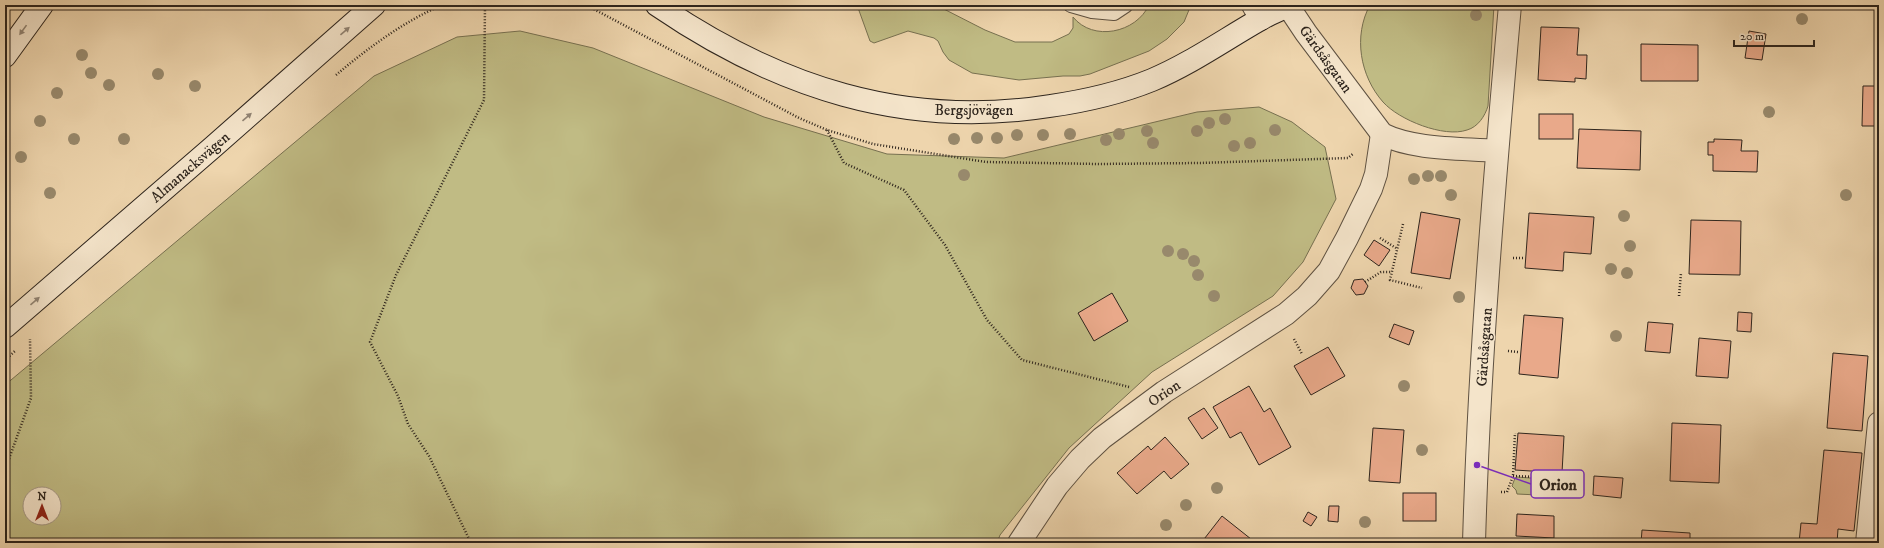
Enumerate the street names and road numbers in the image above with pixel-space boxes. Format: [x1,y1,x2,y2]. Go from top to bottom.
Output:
street label: Gärdsåsgatan [1295,22,1357,97]
street label: Bergsjövägen [935,101,1014,120]
street label: Almanacksvägen [147,128,234,207]
street label: Gärdsåsgatan [1472,307,1497,387]
street label: Orion [1144,376,1184,411]

